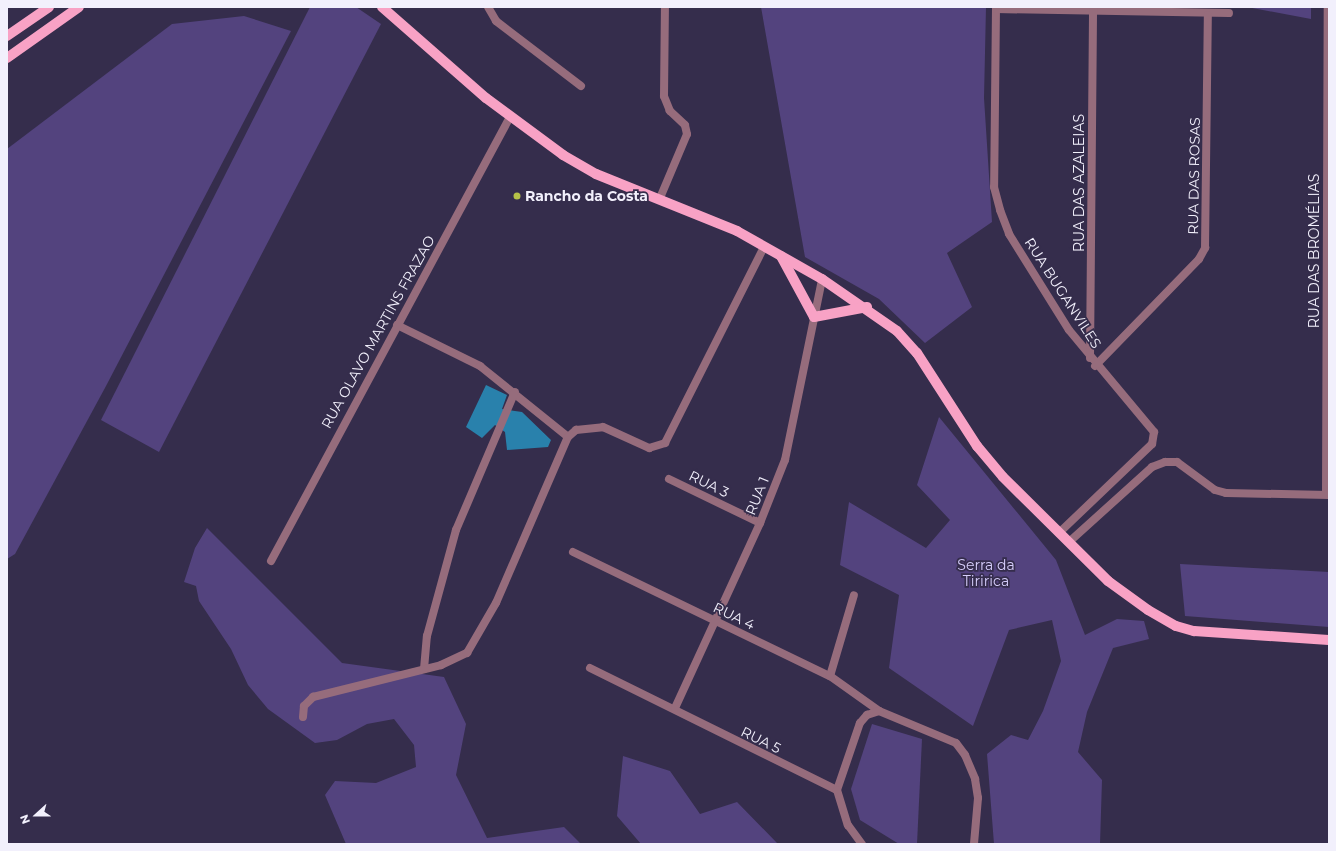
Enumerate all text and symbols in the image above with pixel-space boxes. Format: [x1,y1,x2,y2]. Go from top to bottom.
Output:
street label: RUA DAS AZALEIAS [1071,114,1087,252]
street label: RUA DAS ROSAS [1185,117,1203,235]
street label: RUA DAS BROMÉLIAS [1306,174,1322,328]
place label: Rancho da Costa [525,188,648,204]
marker: Rancho da Costa [512,191,522,201]
street label: RUA OLAVO MARTINS FRAZAO [318,233,438,431]
street label: RUA BUGANVILES [1021,235,1105,351]
street label: RUA 3 [686,467,732,501]
street label: RUA 1 [742,474,772,518]
park label: Serra da Tiririca [957,557,1015,590]
street label: RUA 4 [711,599,757,633]
street label: RUA 5 [738,723,784,757]
north arrow [16,795,56,835]
text: N [17,813,33,826]

